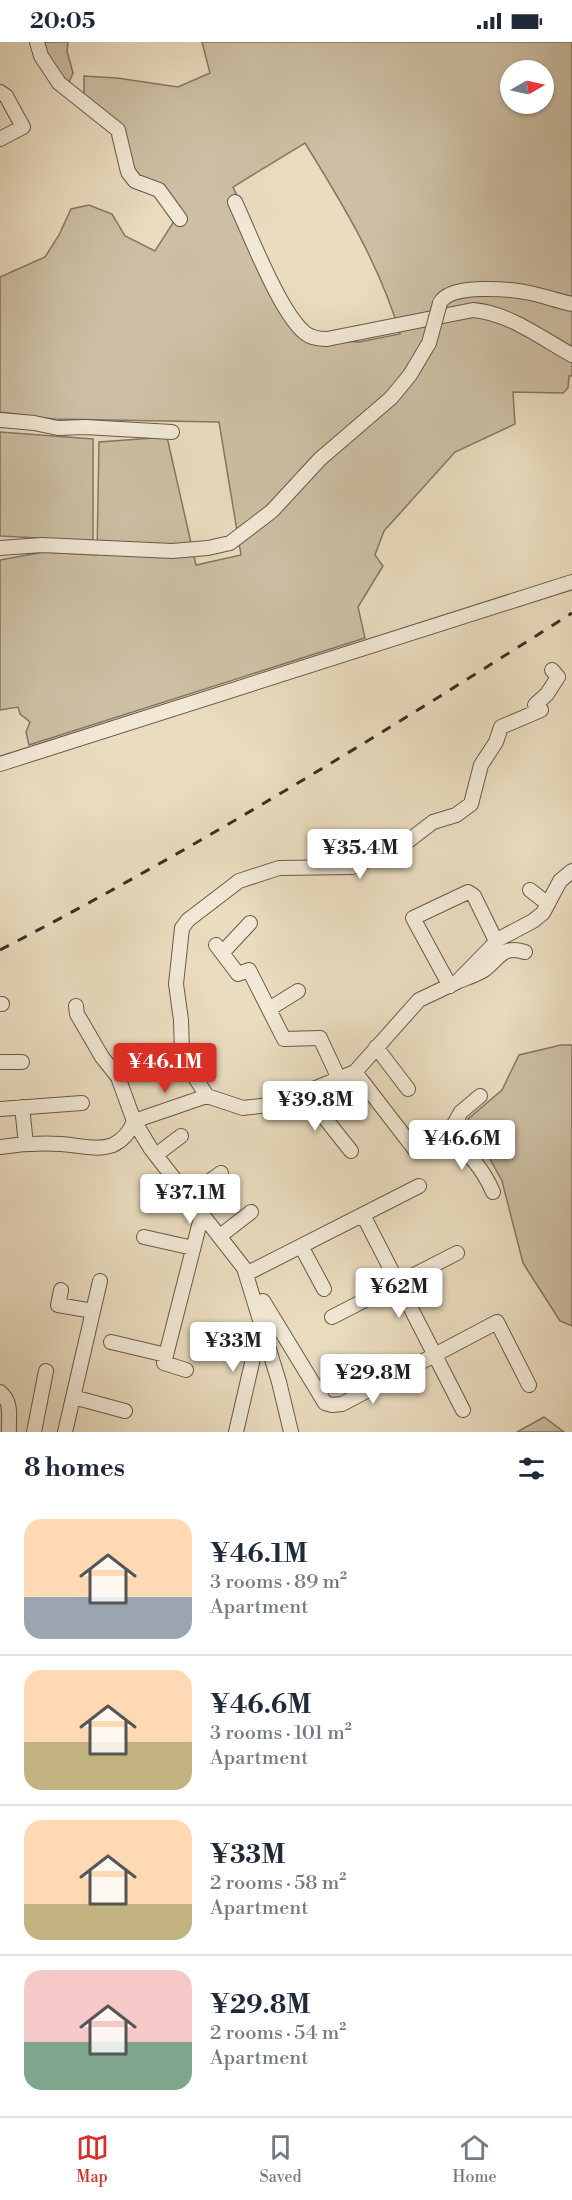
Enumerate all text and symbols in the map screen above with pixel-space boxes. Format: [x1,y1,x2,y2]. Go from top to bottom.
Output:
text: 20:05 [30,8,95,35]
north arrow [500,60,554,114]
map controls [500,60,554,114]
pin: ¥35.4M [311,829,409,880]
text: ¥35.4M [321,836,399,861]
pin: ¥46.1M [116,1043,214,1094]
text: ¥46.1M [127,1050,203,1075]
pin: ¥39.8M [266,1081,364,1132]
text: ¥39.8M [277,1088,353,1113]
pin: ¥46.6M [413,1120,511,1171]
text: ¥46.6M [423,1127,501,1152]
pin: ¥37.1M [141,1174,239,1225]
text: ¥37.1M [154,1181,226,1206]
pin: ¥62M [363,1268,435,1319]
text: ¥62M [370,1275,428,1300]
pin: ¥33M [197,1322,269,1373]
text: ¥33M [204,1329,262,1354]
pin: ¥29.8M [324,1354,422,1405]
text: ¥29.8M [334,1361,412,1386]
text: 8 homes [24,1452,125,1484]
icon: filters [515,1452,548,1485]
text: ¥46.1M [210,1538,308,1570]
icon: home [72,1543,144,1615]
text: 3 rooms · 89 m² [210,1570,347,1595]
text: Apartment [210,1595,308,1620]
text: ¥46.6M [210,1689,311,1721]
icon: home [72,1694,144,1766]
text: 3 rooms · 101 m² [210,1721,352,1746]
text: Apartment [210,1746,308,1771]
text: ¥33M [210,1839,285,1871]
icon: home [72,1844,144,1916]
text: 2 rooms · 58 m² [210,1871,346,1896]
text: Apartment [210,1896,308,1921]
text: ¥29.8M [210,1989,310,2021]
icon: home [72,1994,144,2066]
text: 2 rooms · 54 m² [210,2021,346,2046]
text: Apartment [210,2046,308,2071]
tab: Map [76,2131,109,2187]
tab: Saved [260,2131,302,2187]
tab: Home [453,2131,496,2187]

